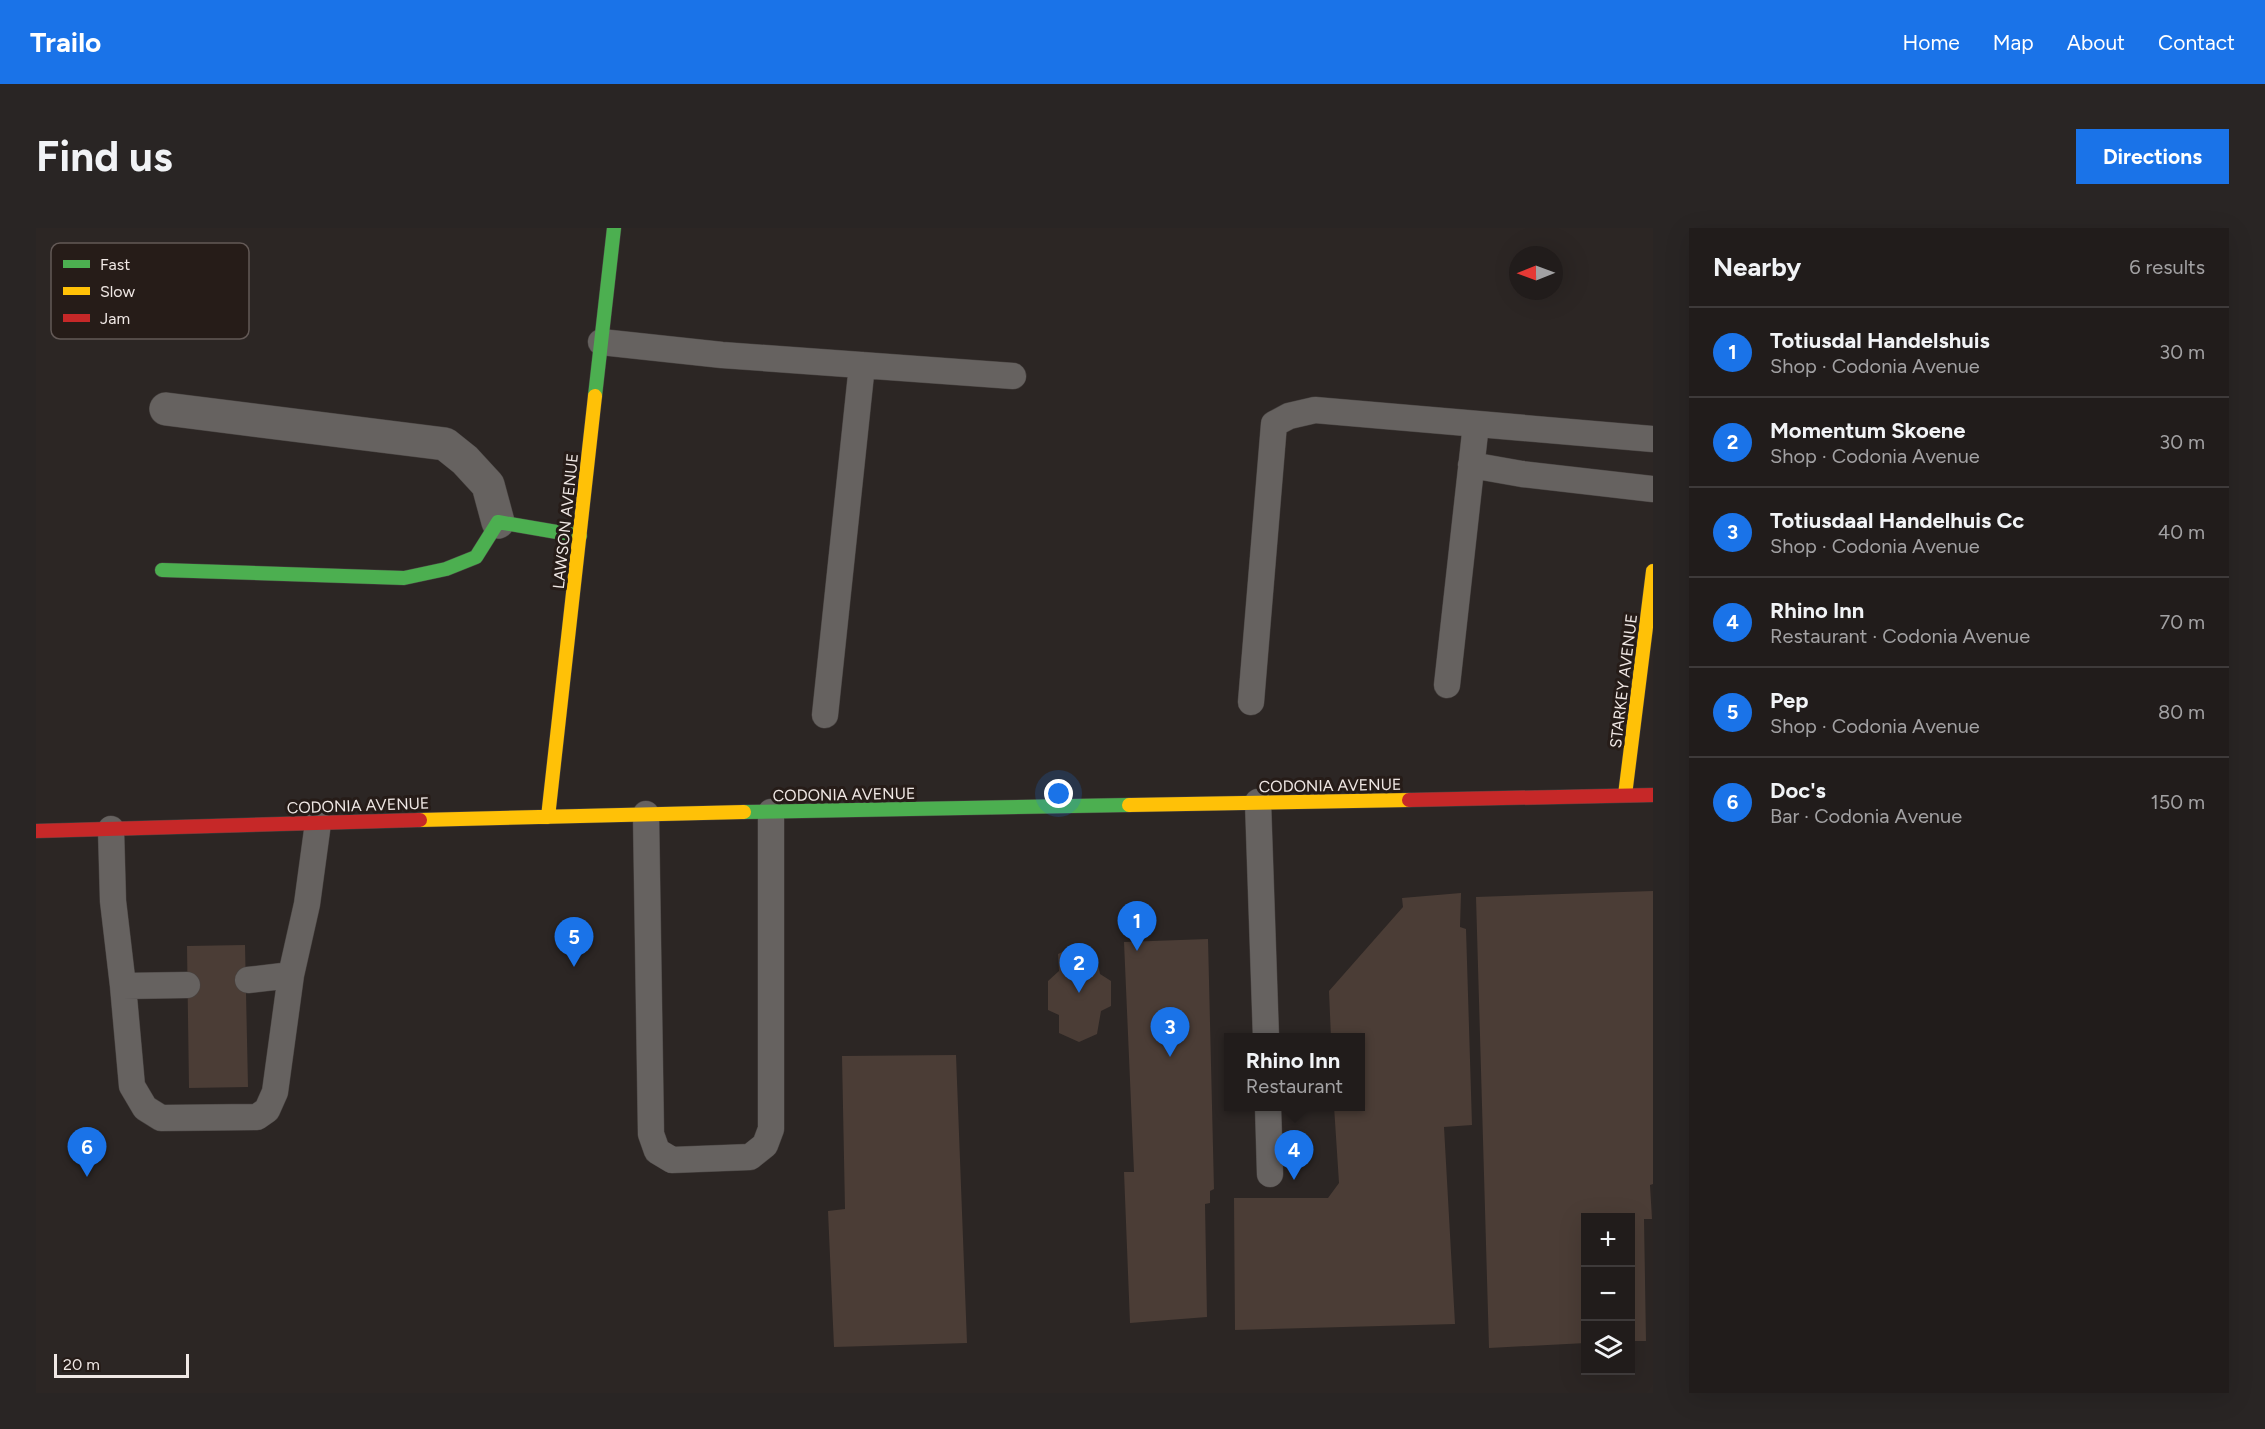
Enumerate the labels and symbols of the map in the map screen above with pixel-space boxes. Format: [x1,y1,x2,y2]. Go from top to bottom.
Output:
legend [51,243,249,339]
north arrow [1509,246,1563,300]
text: Fast [100,255,130,274]
text: Slow [100,282,135,301]
text: Jam [100,309,130,328]
street label: LAWSON AVENUE [549,452,582,590]
street label: STARKEY AVENUE [1606,613,1641,749]
street label: CODONIA AVENUE [1258,775,1402,796]
your location [1044,779,1073,808]
street label: CODONIA AVENUE [772,784,916,805]
street label: CODONIA AVENUE [286,794,430,817]
pin: 1 [1118,902,1156,951]
pin: 5 [554,918,594,967]
pin: 2 [1060,944,1098,993]
pin: 3 [1150,1008,1190,1057]
pin: 6 [68,1128,106,1177]
pin: 4 [1274,1130,1314,1180]
scale bar [54,1351,189,1378]

